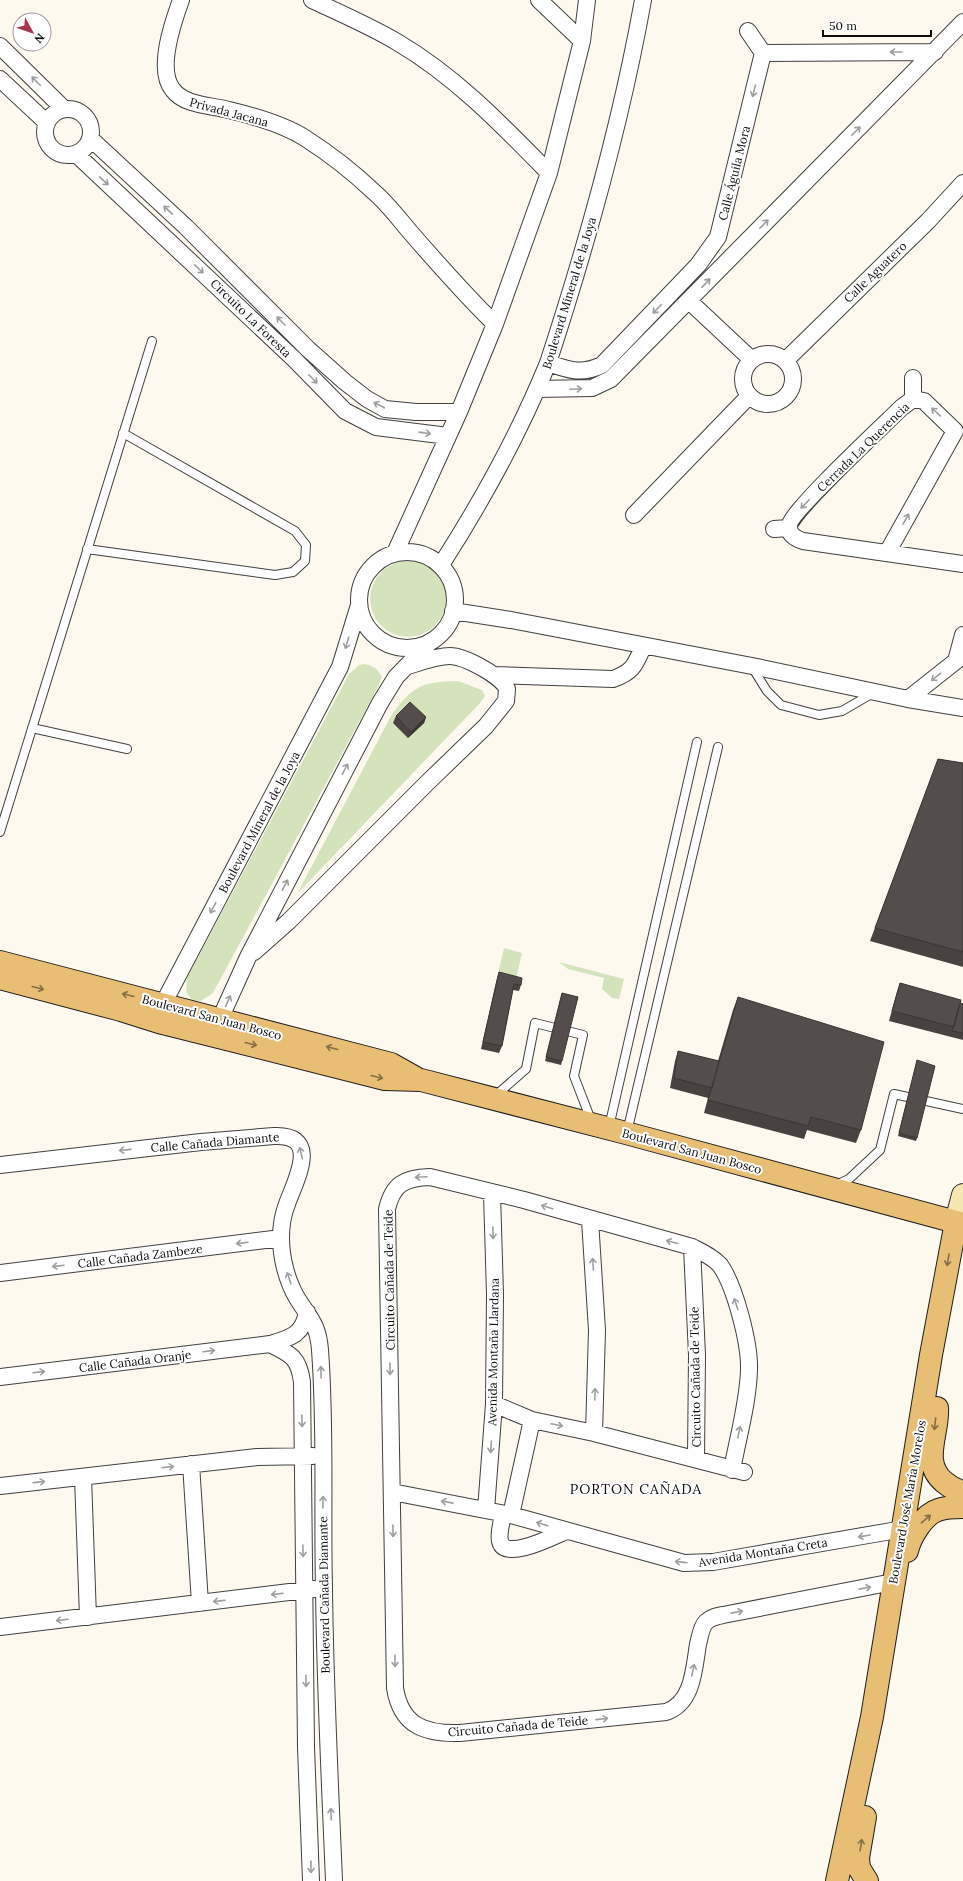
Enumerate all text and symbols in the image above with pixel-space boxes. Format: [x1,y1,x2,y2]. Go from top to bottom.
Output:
north arrow [12,12,52,52]
scale bar [823,12,931,38]
text: 50 m [829,18,857,33]
text: N [31,31,48,47]
one-way arrow [890,48,903,56]
one-way arrow [31,76,41,86]
one-way arrow [750,84,757,97]
street label: Privada Jacana [188,94,270,130]
street label: Calle Águila Mora [715,124,753,222]
one-way arrow [851,126,861,136]
one-way arrow [99,176,109,186]
one-way arrow [164,206,174,215]
street label: Boulevard Mineral de la Joya [539,215,599,371]
one-way arrow [759,219,769,228]
street label: Calle Aguatero [840,238,910,306]
one-way arrow [194,265,204,274]
street label: Circuito La Foresta [207,276,295,360]
one-way arrow [702,278,711,288]
one-way arrow [652,304,661,314]
one-way arrow [276,316,286,326]
one-way arrow [308,374,318,384]
one-way arrow [569,385,582,393]
street label: Cerrada La Querencia [814,399,912,495]
one-way arrow [373,401,385,409]
one-way arrow [931,407,941,417]
one-way arrow [419,429,432,437]
one-way arrow [800,499,810,509]
one-way arrow [903,513,911,525]
one-way arrow [343,636,351,648]
one-way arrow [931,673,941,682]
street label: Boulevard Mineral de la Joya [215,749,303,895]
one-way arrow [342,764,350,776]
one-way arrow [282,879,290,891]
one-way arrow [209,902,216,914]
one-way arrow [31,985,44,992]
one-way arrow [121,991,134,998]
street label: Boulevard San Juan Bosco [140,991,284,1043]
one-way arrow [225,996,232,1008]
one-way arrow [244,1041,257,1049]
one-way arrow [326,1044,339,1051]
one-way arrow [370,1073,383,1081]
street label: Boulevard San Juan Bosco [620,1125,764,1177]
street label: Calle Cañada Diamante [150,1129,280,1155]
one-way arrow [119,1146,132,1154]
one-way arrow [296,1146,304,1159]
one-way arrow [414,1174,427,1181]
one-way arrow [540,1203,553,1210]
street label: Circuito Cañada de Teide [380,1209,398,1351]
one-way arrow [489,1226,497,1239]
one-way arrow [666,1238,679,1245]
one-way arrow [236,1239,249,1247]
street label: Calle Cañada Zambeze [77,1241,204,1271]
one-way arrow [944,1253,952,1266]
one-way arrow [589,1258,597,1271]
one-way arrow [51,1262,64,1270]
one-way arrow [285,1271,292,1284]
street label: Avenida Montaña Llardana [484,1278,502,1427]
one-way arrow [732,1298,740,1310]
street label: Circuito Cañada de Teide [686,1306,704,1448]
street label: Calle Cañada Oranje [78,1347,193,1375]
one-way arrow [203,1348,216,1355]
one-way arrow [386,1362,394,1375]
one-way arrow [317,1366,325,1379]
one-way arrow [32,1369,45,1376]
one-way arrow [592,1388,599,1401]
one-way arrow [298,1414,306,1427]
one-way arrow [931,1417,939,1430]
street label: Boulevard José María Morelos [885,1418,929,1585]
one-way arrow [551,1422,564,1430]
one-way arrow [736,1425,744,1438]
one-way arrow [487,1440,494,1453]
one-way arrow [161,1463,174,1471]
one-way arrow [32,1478,45,1485]
district label: PORTON CAÑADA [570,1480,702,1498]
one-way arrow [319,1496,327,1509]
one-way arrow [441,1498,454,1506]
one-way arrow [921,1515,931,1524]
street label: Boulevard Cañada Diamante [315,1516,333,1674]
one-way arrow [536,1520,549,1527]
one-way arrow [389,1524,396,1537]
one-way arrow [858,1532,871,1540]
street label: Avenida Montaña Creta [696,1534,829,1570]
one-way arrow [299,1544,307,1557]
one-way arrow [675,1558,688,1566]
one-way arrow [858,1583,871,1591]
one-way arrow [271,1590,284,1598]
one-way arrow [213,1597,226,1605]
one-way arrow [730,1608,743,1616]
one-way arrow [56,1616,69,1623]
one-way arrow [391,1654,399,1667]
one-way arrow [689,1664,697,1677]
one-way arrow [302,1674,309,1687]
street label: Circuito Cañada de Teide [447,1712,589,1740]
one-way arrow [595,1715,608,1722]
one-way arrow [327,1808,335,1821]
one-way arrow [857,1839,865,1852]
one-way arrow [307,1860,315,1873]

